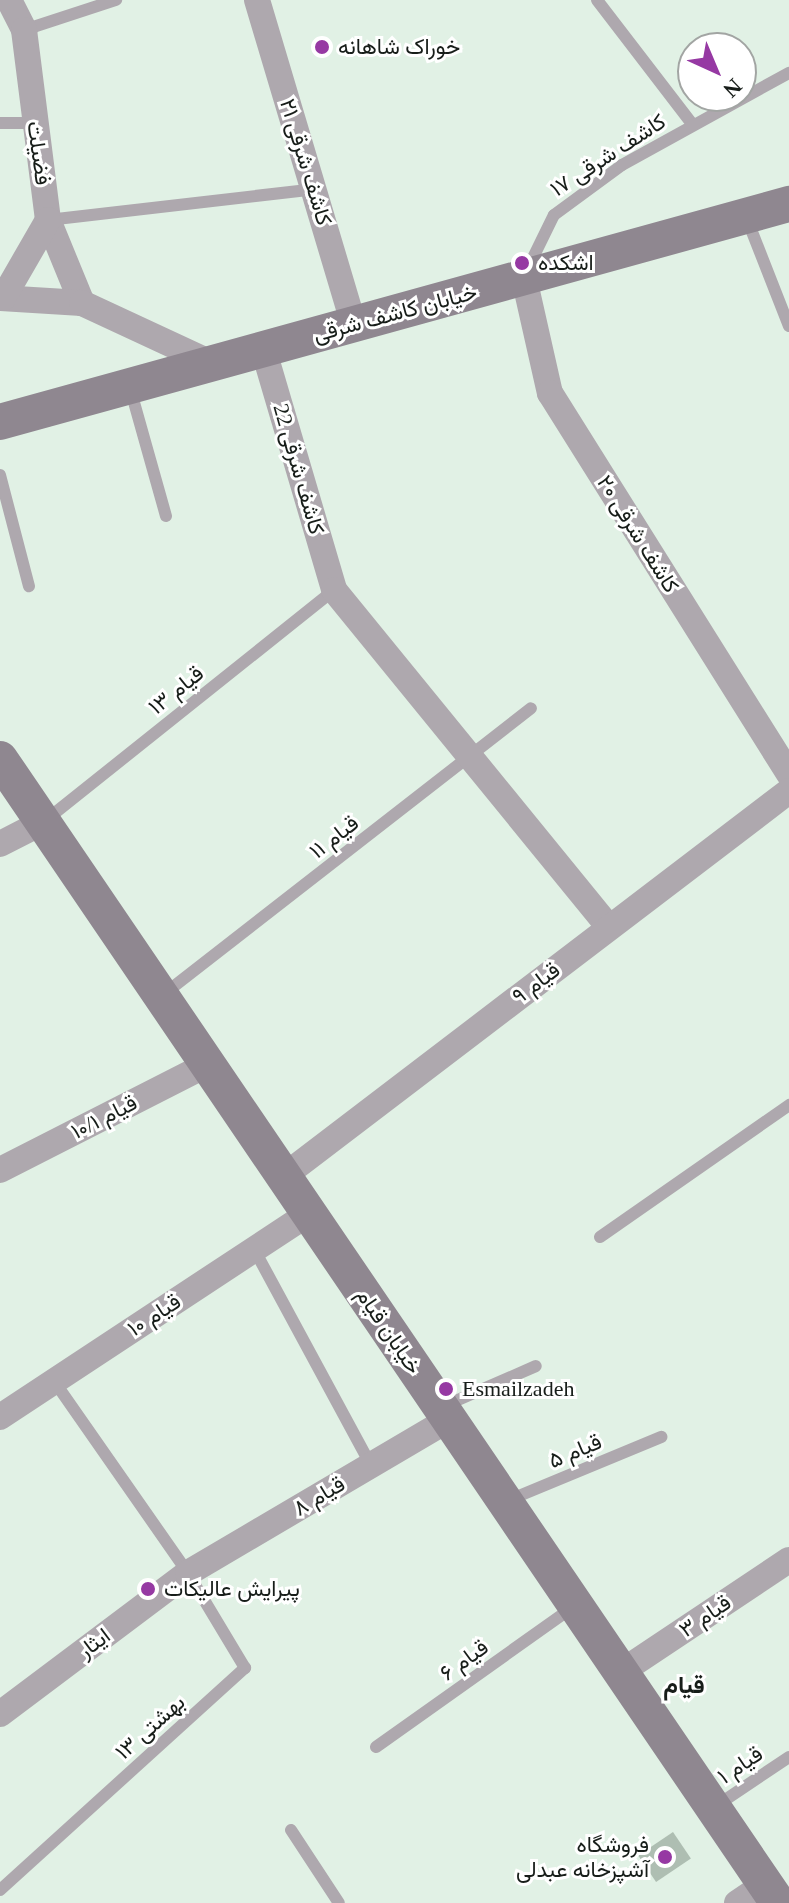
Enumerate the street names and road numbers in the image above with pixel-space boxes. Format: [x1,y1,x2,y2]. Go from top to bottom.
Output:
street label: کاشف شرقی ۲۱ [274,96,338,228]
street label: کاشف شرقی ۱۷ [545,108,671,202]
street label: فضیلت [21,119,57,187]
street label: خیابان کاشف شرقی [310,278,480,348]
street label: کاشف شرقی 22 [268,400,330,538]
street label: کاشف شرقی ۲۰ [591,470,685,598]
street label: قیام ۱۳ [143,660,209,720]
street label: قیام ۱۱ [304,810,364,864]
street label: قیام ۹ [507,957,565,1009]
street label: قیام ۱۰/۱ [67,1089,141,1145]
street label: خیابان قیام [351,1283,427,1379]
street label: قیام ۱۰ [122,1288,186,1342]
street label: قیام ۵ [544,1428,606,1474]
street label: قیام ۸ [288,1470,350,1522]
street label: قیام ۳ [674,1589,736,1643]
street label: ایثار [73,1622,115,1664]
street label: قیام ۶ [435,1634,493,1686]
street label: بهشتی ۱۳ [110,1689,190,1765]
street label: قیام ۱ [712,1740,768,1790]

